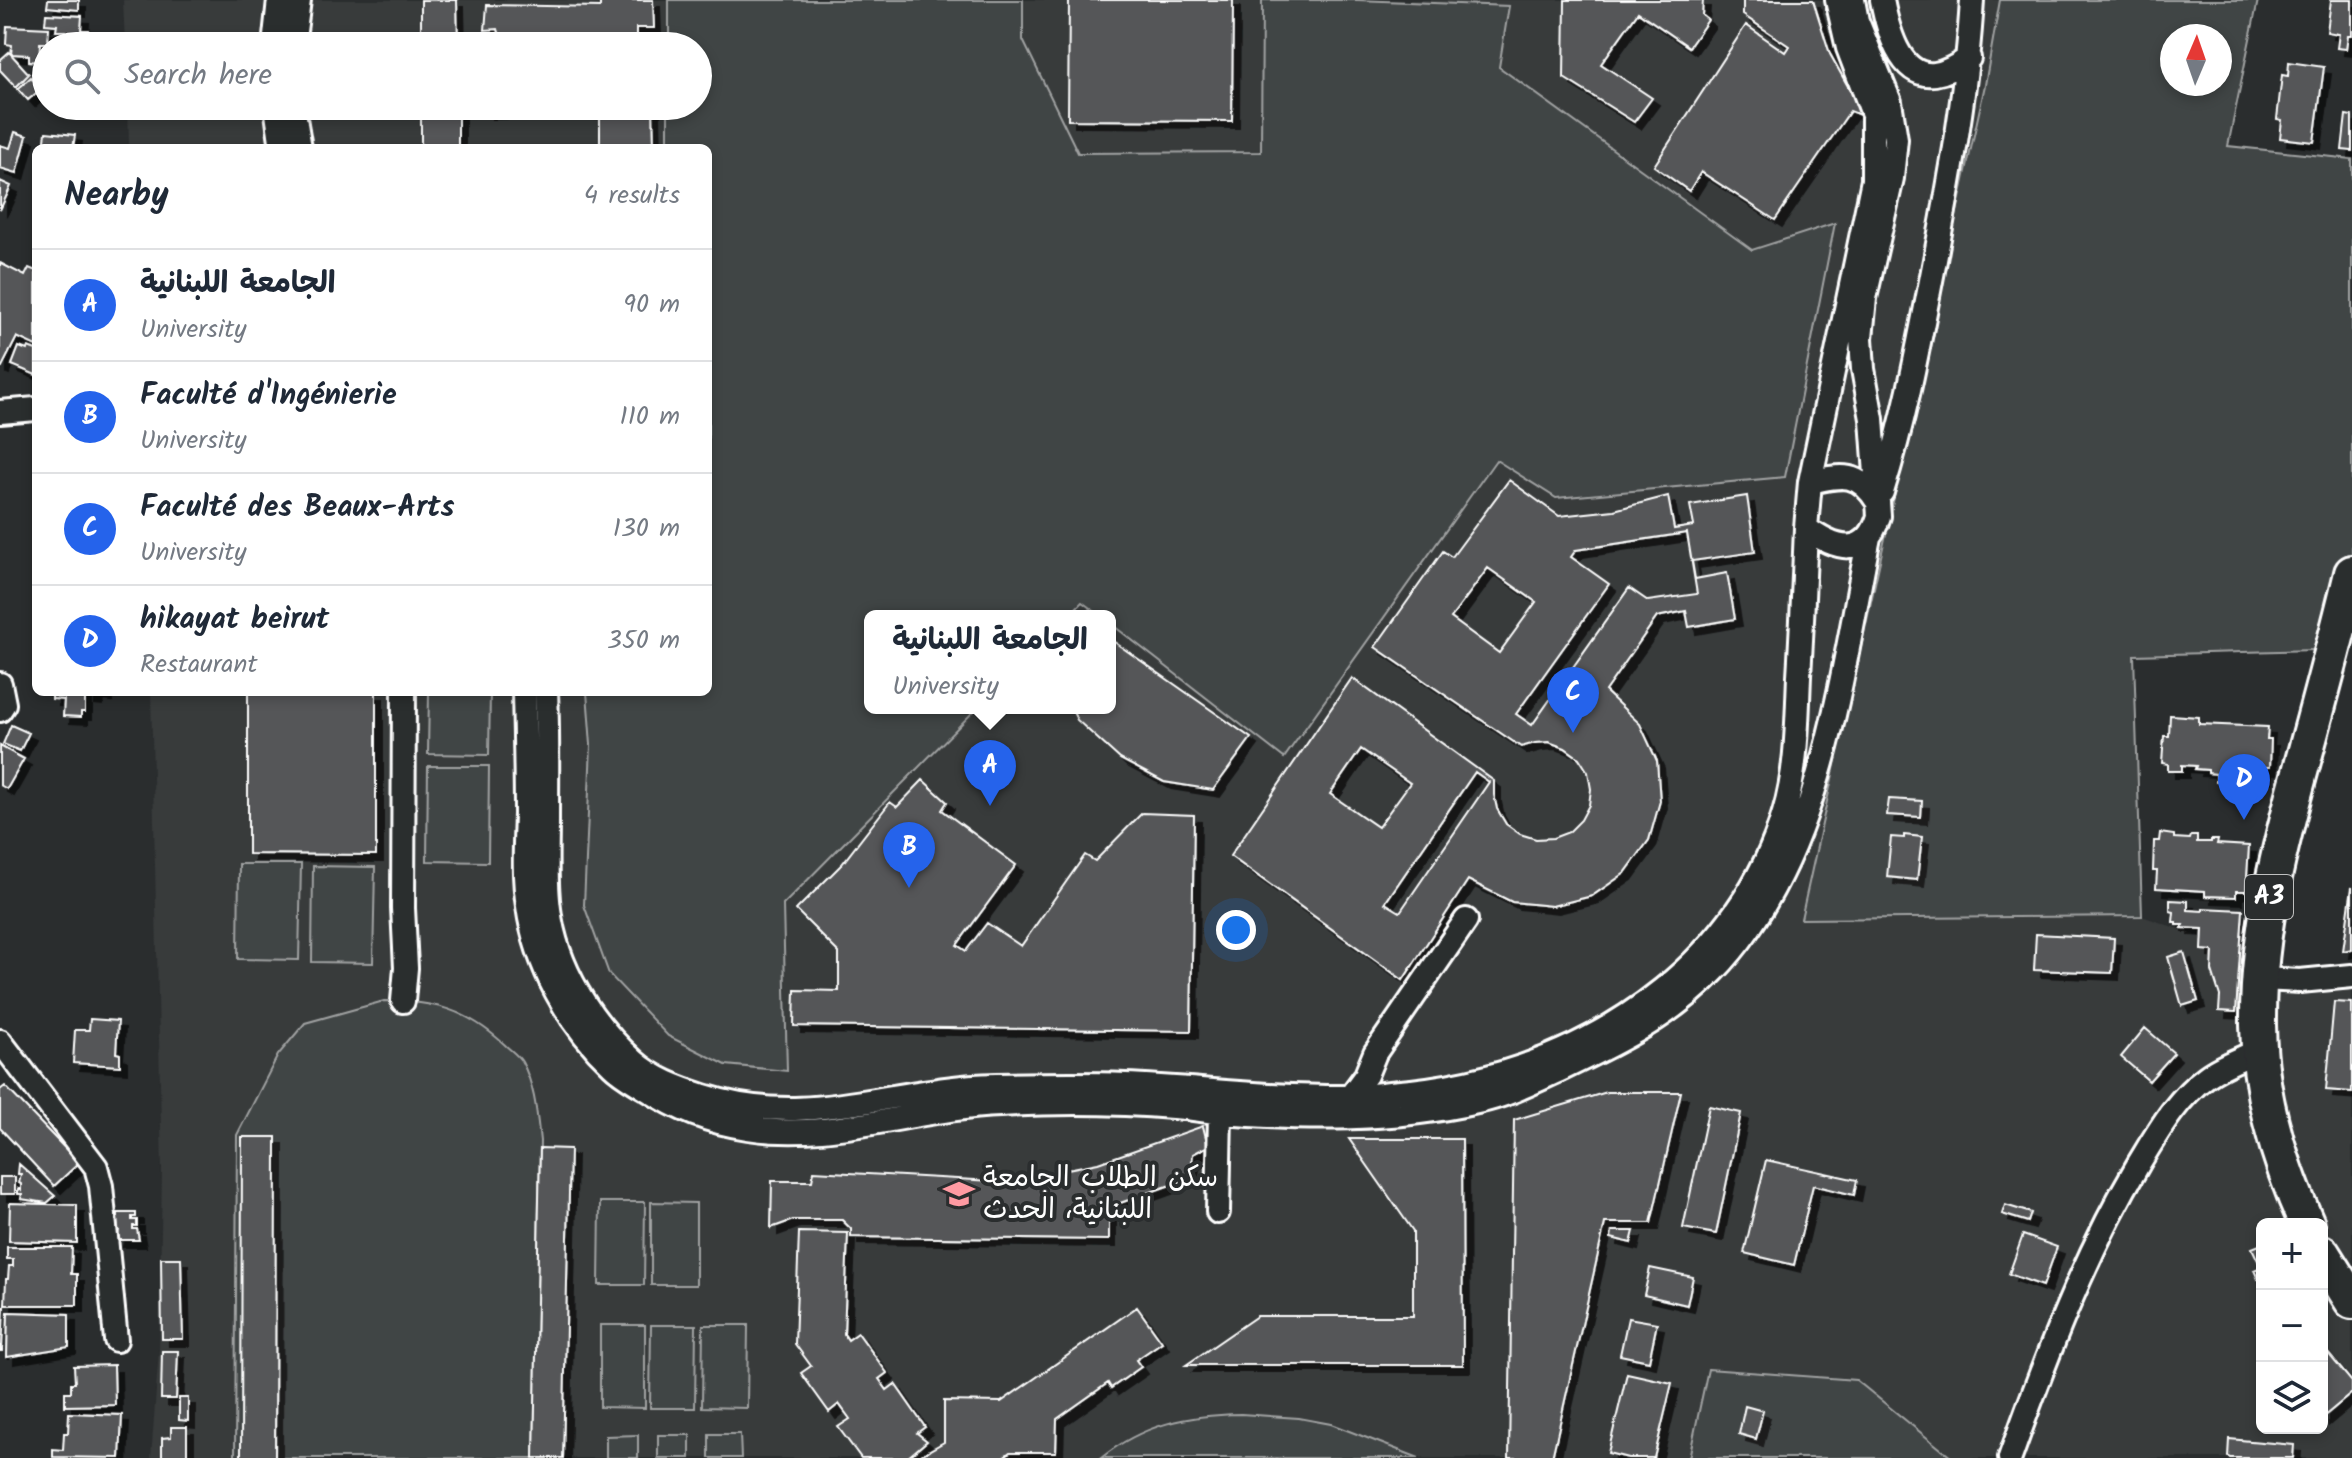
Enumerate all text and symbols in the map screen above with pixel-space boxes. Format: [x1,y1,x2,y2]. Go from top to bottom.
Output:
north arrow [2160,24,2232,96]
search box [32,32,712,120]
text: Search here [124,52,272,100]
icon: search [60,54,104,98]
text: Nearby [64,169,169,223]
text: 4 results [584,175,680,217]
text: الجامعة اللبنانية [140,260,336,308]
text: A [82,284,98,326]
text: 90 m [623,284,680,326]
text: University [140,309,246,351]
text: Faculté d'Ingénierie [140,372,397,420]
text: B [82,396,98,438]
text: 110 m [620,396,680,438]
text: University [140,420,246,462]
text: Faculté des Beaux-Arts [140,484,455,532]
text: C [82,508,98,550]
text: 130 m [613,508,680,550]
text: University [140,532,246,574]
text: hikayat beirut [140,596,329,644]
popup [864,610,1116,714]
text: الجامعة اللبنانية [892,617,1088,665]
text: D [81,620,99,662]
text: 350 m [607,620,680,662]
text: Restaurant [140,644,257,686]
text: University [892,666,999,708]
pin: C [1547,667,1599,733]
pin: A [964,740,1016,806]
pin: D [2218,754,2270,820]
pin: B [883,822,935,888]
road number: A3 [2245,875,2293,919]
your location [1216,910,1256,950]
place label: سكن الطلاب الجامعة اللبنانية، الحدث [983,1156,1218,1233]
school or university icon: سكن الطلاب الجامعة اللبنانية، الحدث [942,1177,976,1211]
map controls [2256,1218,2328,1434]
button: + [2256,1218,2328,1290]
button: − [2256,1290,2328,1362]
button: layers [2256,1362,2328,1434]

